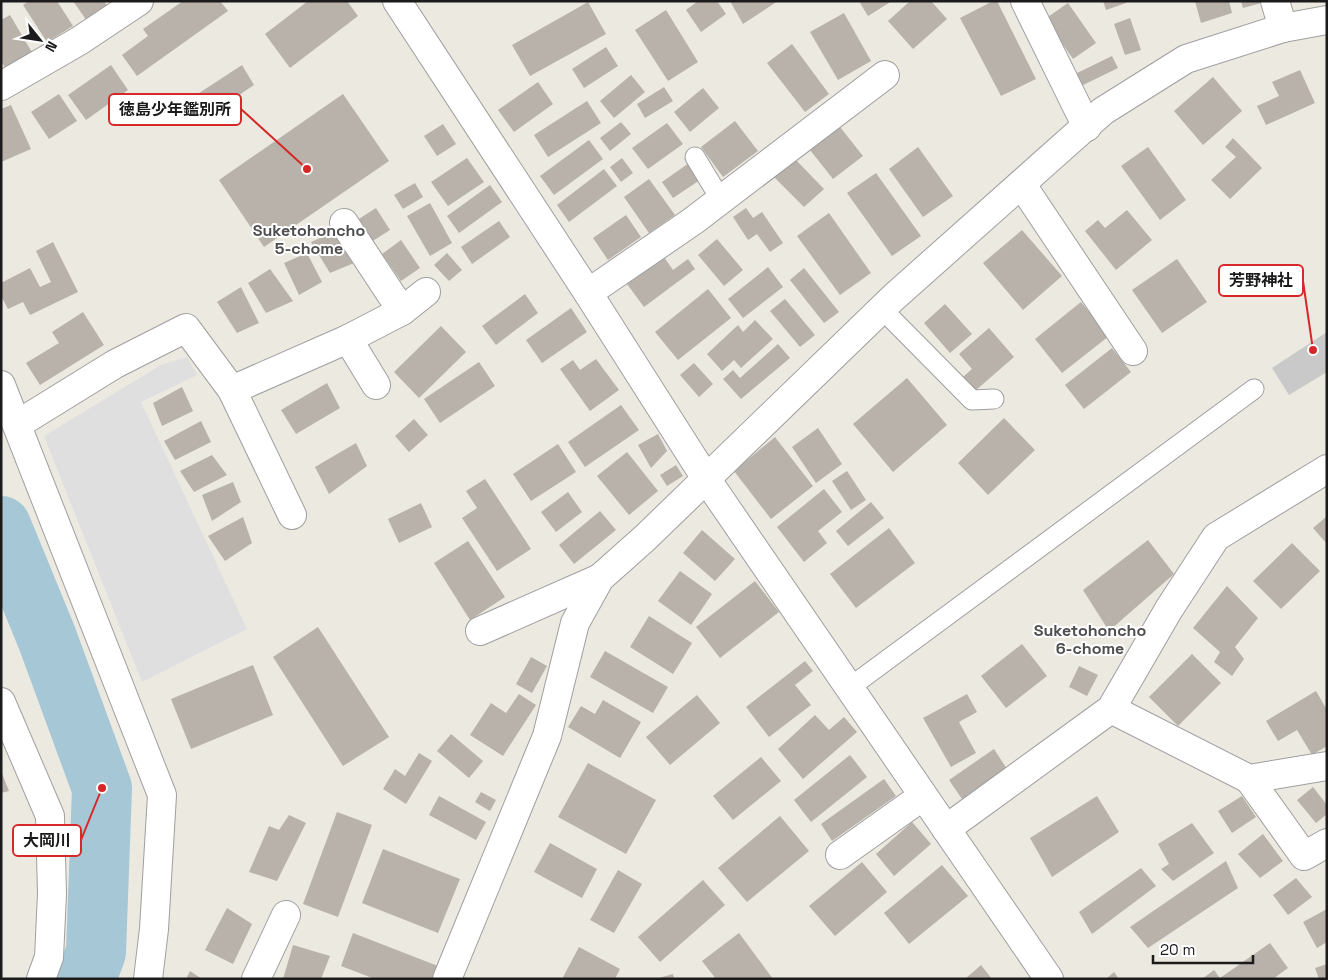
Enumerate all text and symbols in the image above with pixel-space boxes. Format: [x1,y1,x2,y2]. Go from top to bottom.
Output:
north arrow [15,15,65,65]
text: N [41,38,61,55]
callout: 徳島少年鑑別所 [109,94,241,125]
text: 徳島少年鑑別所 [119,99,231,120]
district label: Suketohoncho 5-chome [253,220,365,259]
callout: 芳野神社 [1219,265,1303,296]
text: 芳野神社 [1229,270,1293,291]
district label: Suketohoncho 6-chome [1034,620,1146,659]
callout: 大岡川 [13,825,81,856]
text: 大岡川 [23,830,71,851]
scale bar [1153,932,1253,964]
text: 20 m [1160,940,1195,959]

